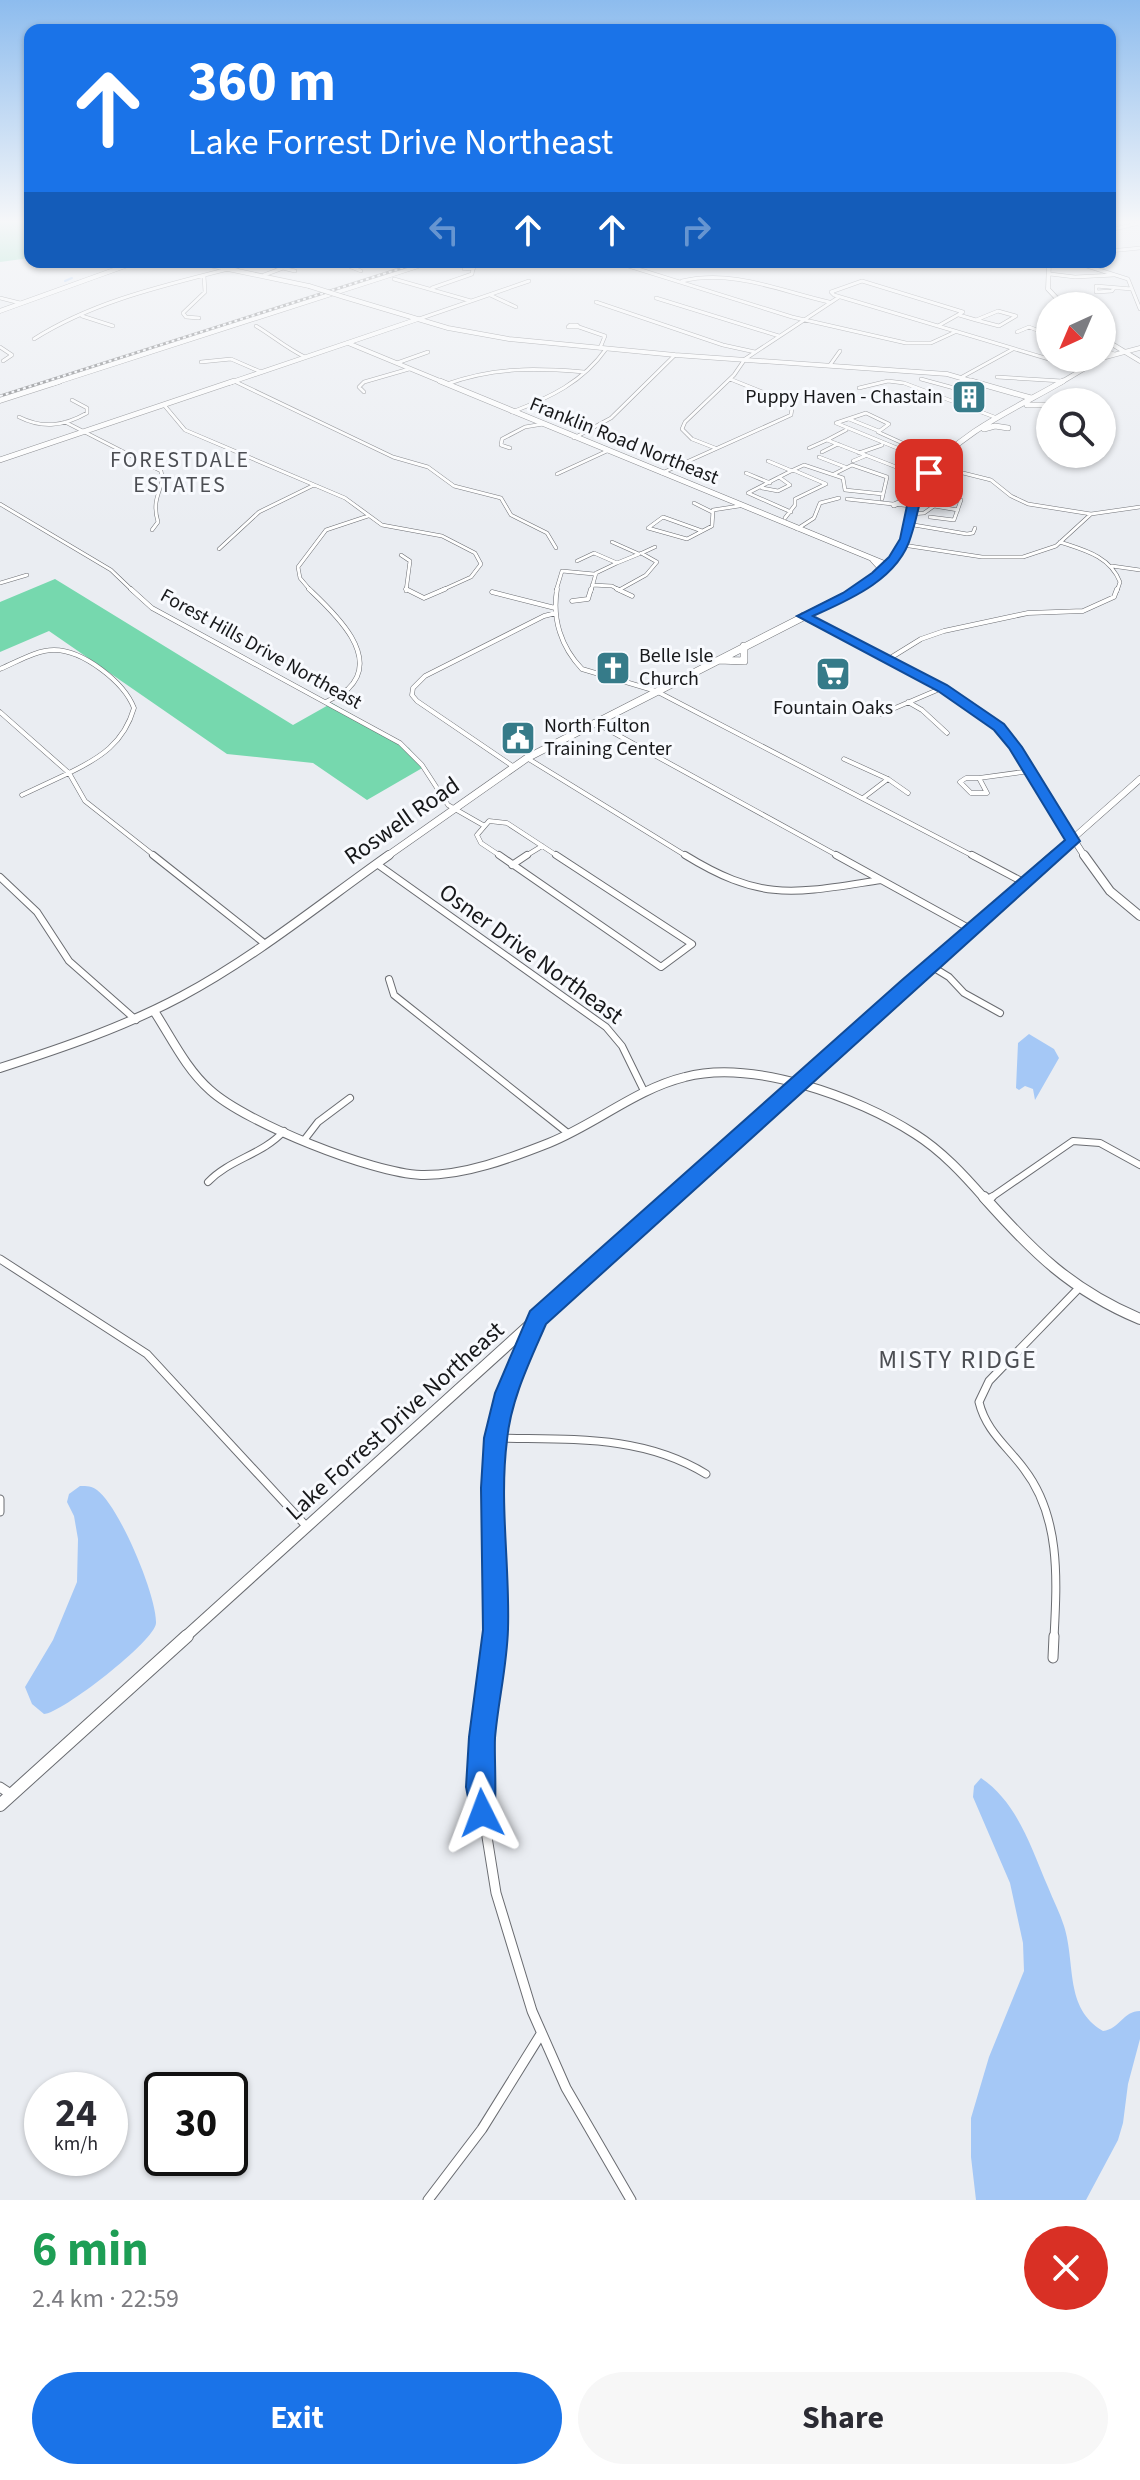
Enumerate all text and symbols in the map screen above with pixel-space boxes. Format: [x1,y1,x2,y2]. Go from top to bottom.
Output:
text: 360 m [188,43,336,122]
icon: ahead [56,56,160,160]
text: Lake Forrest Drive Northeast [188,117,613,168]
icon: left [422,208,466,252]
icon: ahead [506,208,550,252]
icon: ahead [590,208,634,252]
icon: right [674,208,718,252]
north arrow [1036,292,1116,372]
map controls [1036,292,1116,468]
building icon: Puppy Haven - Chastain [950,378,988,416]
place label: Puppy Haven - Chastain [745,383,943,411]
button: search [1036,388,1116,468]
street label: Franklin Road Northeast [525,390,723,492]
pin [895,439,963,507]
district label: FORESTDALE ESTATES [110,444,250,501]
icon: arrive [907,451,951,495]
street label: Forest Hills Drive Northeast [155,582,367,716]
place label: Belle Isle Church [639,642,714,693]
church icon: Belle Isle Church [594,649,632,687]
supermarket icon: Fountain Oaks [814,655,852,693]
place label: Fountain Oaks [773,694,893,722]
place label: North Fulton Training Center [544,712,672,763]
public building icon: North Fulton Training Center [499,719,537,757]
street label: Roswell Road [337,768,467,874]
street label: Osner Drive Northeast [432,875,630,1033]
street label: Lake Forrest Drive Northeast [278,1313,512,1529]
district label: MISTY RIDGE [878,1341,1038,1378]
position arrow [440,1771,524,1855]
speed limit sign: 30 [144,2072,248,2176]
text: 24 [55,2085,97,2142]
text: km/h [54,2130,98,2158]
text: 6 min [32,2216,149,2284]
button: close [1024,2226,1108,2310]
text: 2.4 km · 22:59 [32,2280,179,2317]
button: Exit [32,2372,562,2464]
button: Share [578,2372,1108,2464]

